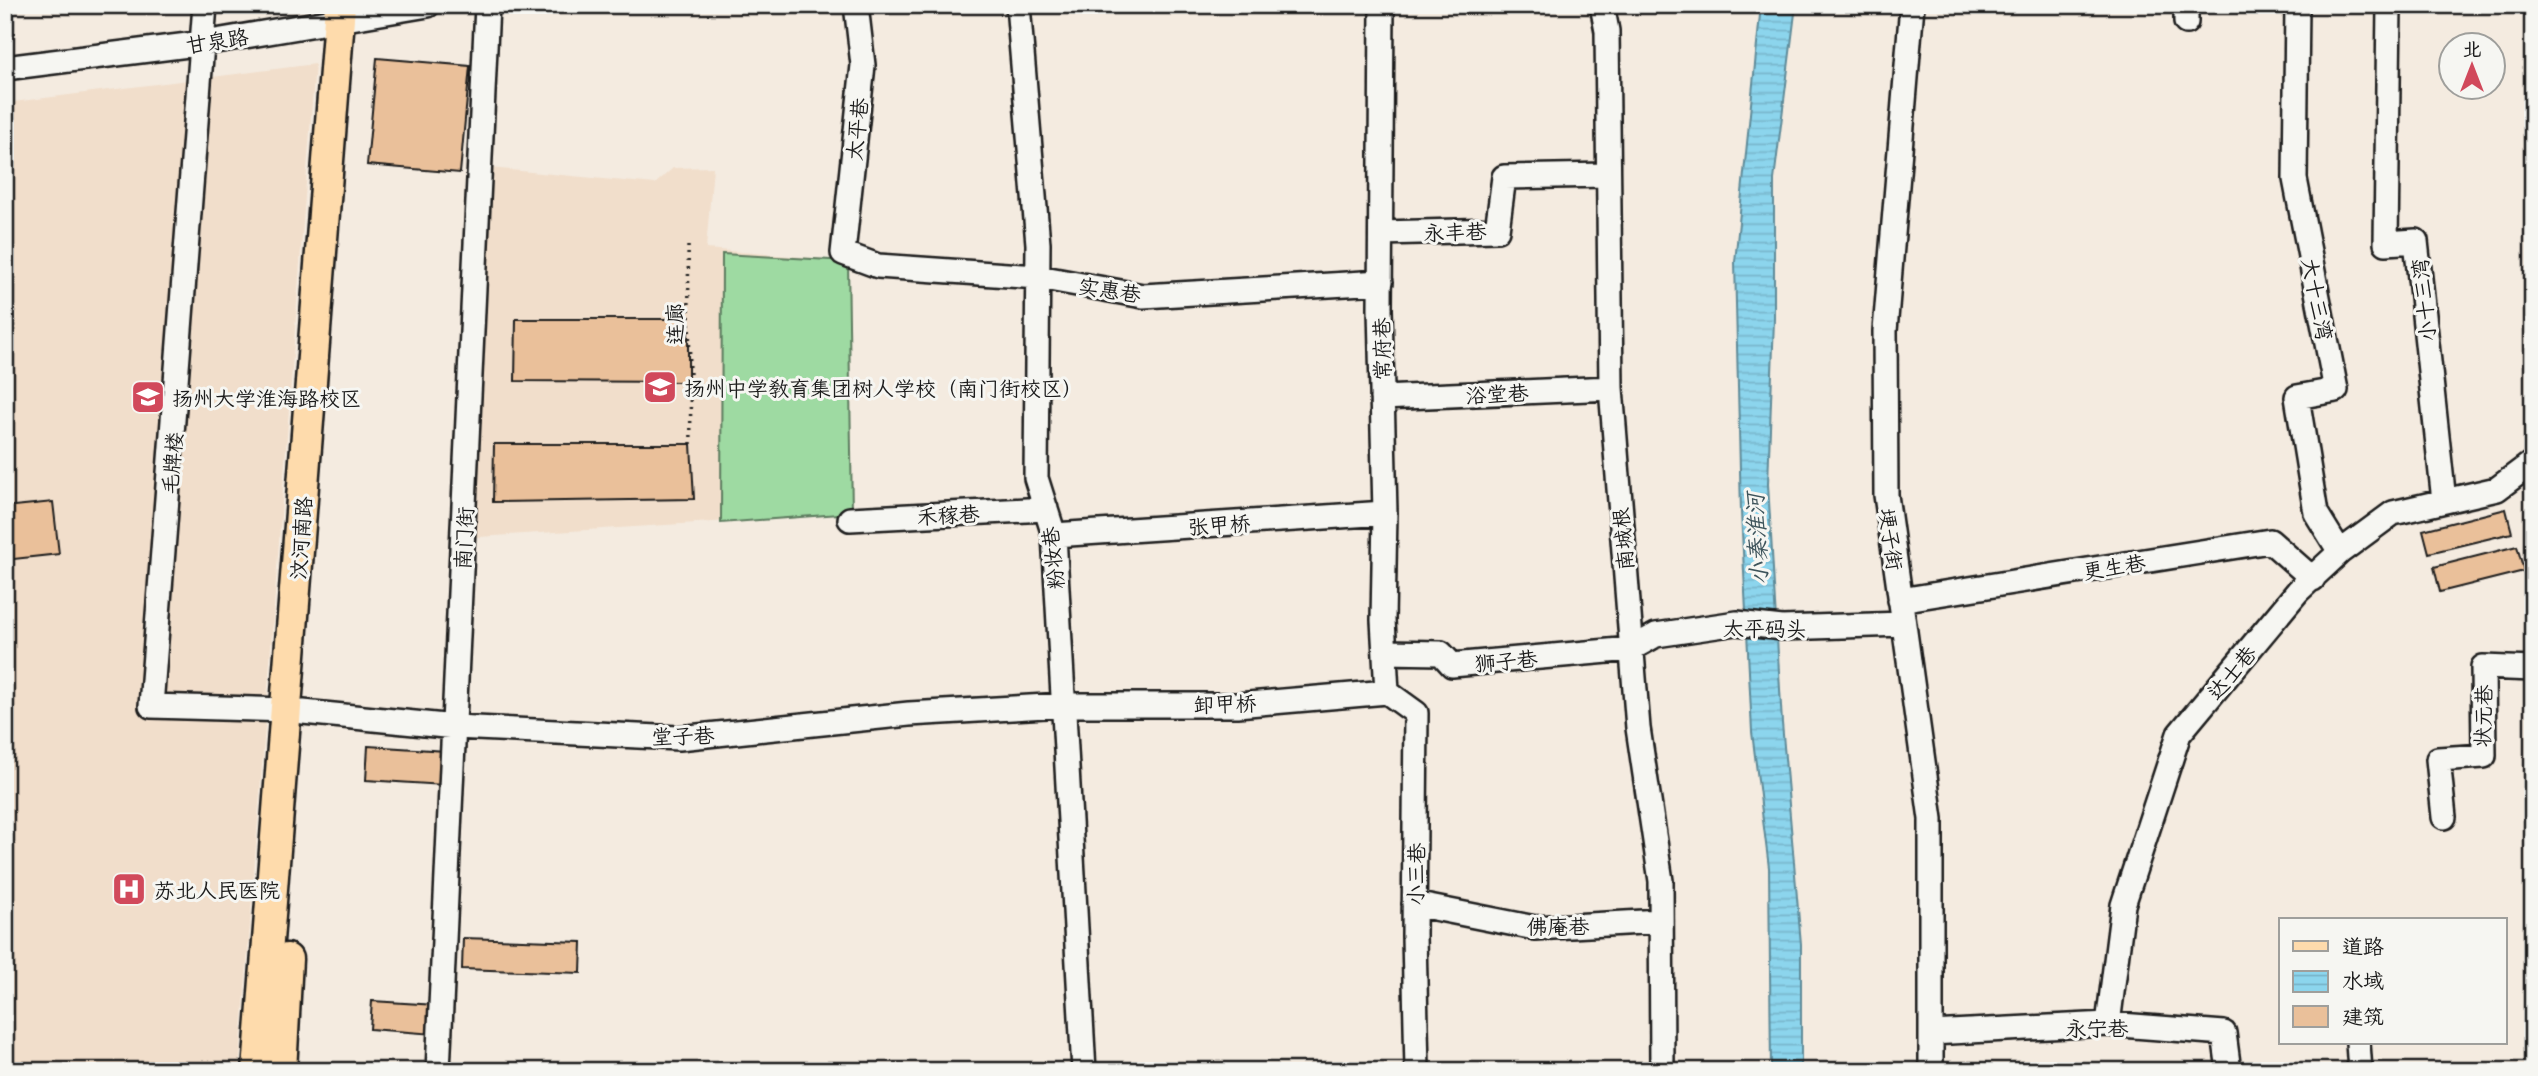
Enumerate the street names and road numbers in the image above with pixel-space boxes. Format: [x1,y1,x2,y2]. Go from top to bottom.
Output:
street label: 甘泉路 [184,22,250,58]
street label: 太平巷 [839,96,873,162]
street label: 永丰巷 [1423,216,1487,246]
street label: 大十三湾 [2297,255,2339,343]
street label: 小十三湾 [2405,257,2441,343]
street label: 实惠巷 [1077,271,1143,307]
street label: 连廊 [660,303,688,345]
street label: 常府巷 [1367,317,1395,381]
street label: 浴堂巷 [1465,378,1529,408]
street label: 毛牌楼 [155,430,187,496]
street label: 汶河南路 [284,495,316,581]
street label: 禾稼巷 [916,499,980,529]
street label: 南门街 [448,506,478,570]
street label: 南城根 [1606,506,1638,572]
street label: 埂子街 [1874,506,1910,572]
street label: 张甲桥 [1187,508,1251,540]
street label: 粉妆巷 [1035,525,1069,591]
street label: 更生巷 [2081,548,2147,584]
street label: 太平码头 [1723,614,1807,641]
street label: 达士巷 [2200,639,2262,705]
street label: 狮子巷 [1473,644,1539,676]
street label: 状元巷 [2467,684,2497,748]
street label: 卸甲桥 [1193,688,1257,718]
street label: 堂子巷 [651,720,715,750]
street label: 小三巷 [1401,842,1429,906]
street label: 佛庵巷 [1527,912,1590,939]
street label: 永宁巷 [2066,1014,2129,1041]

